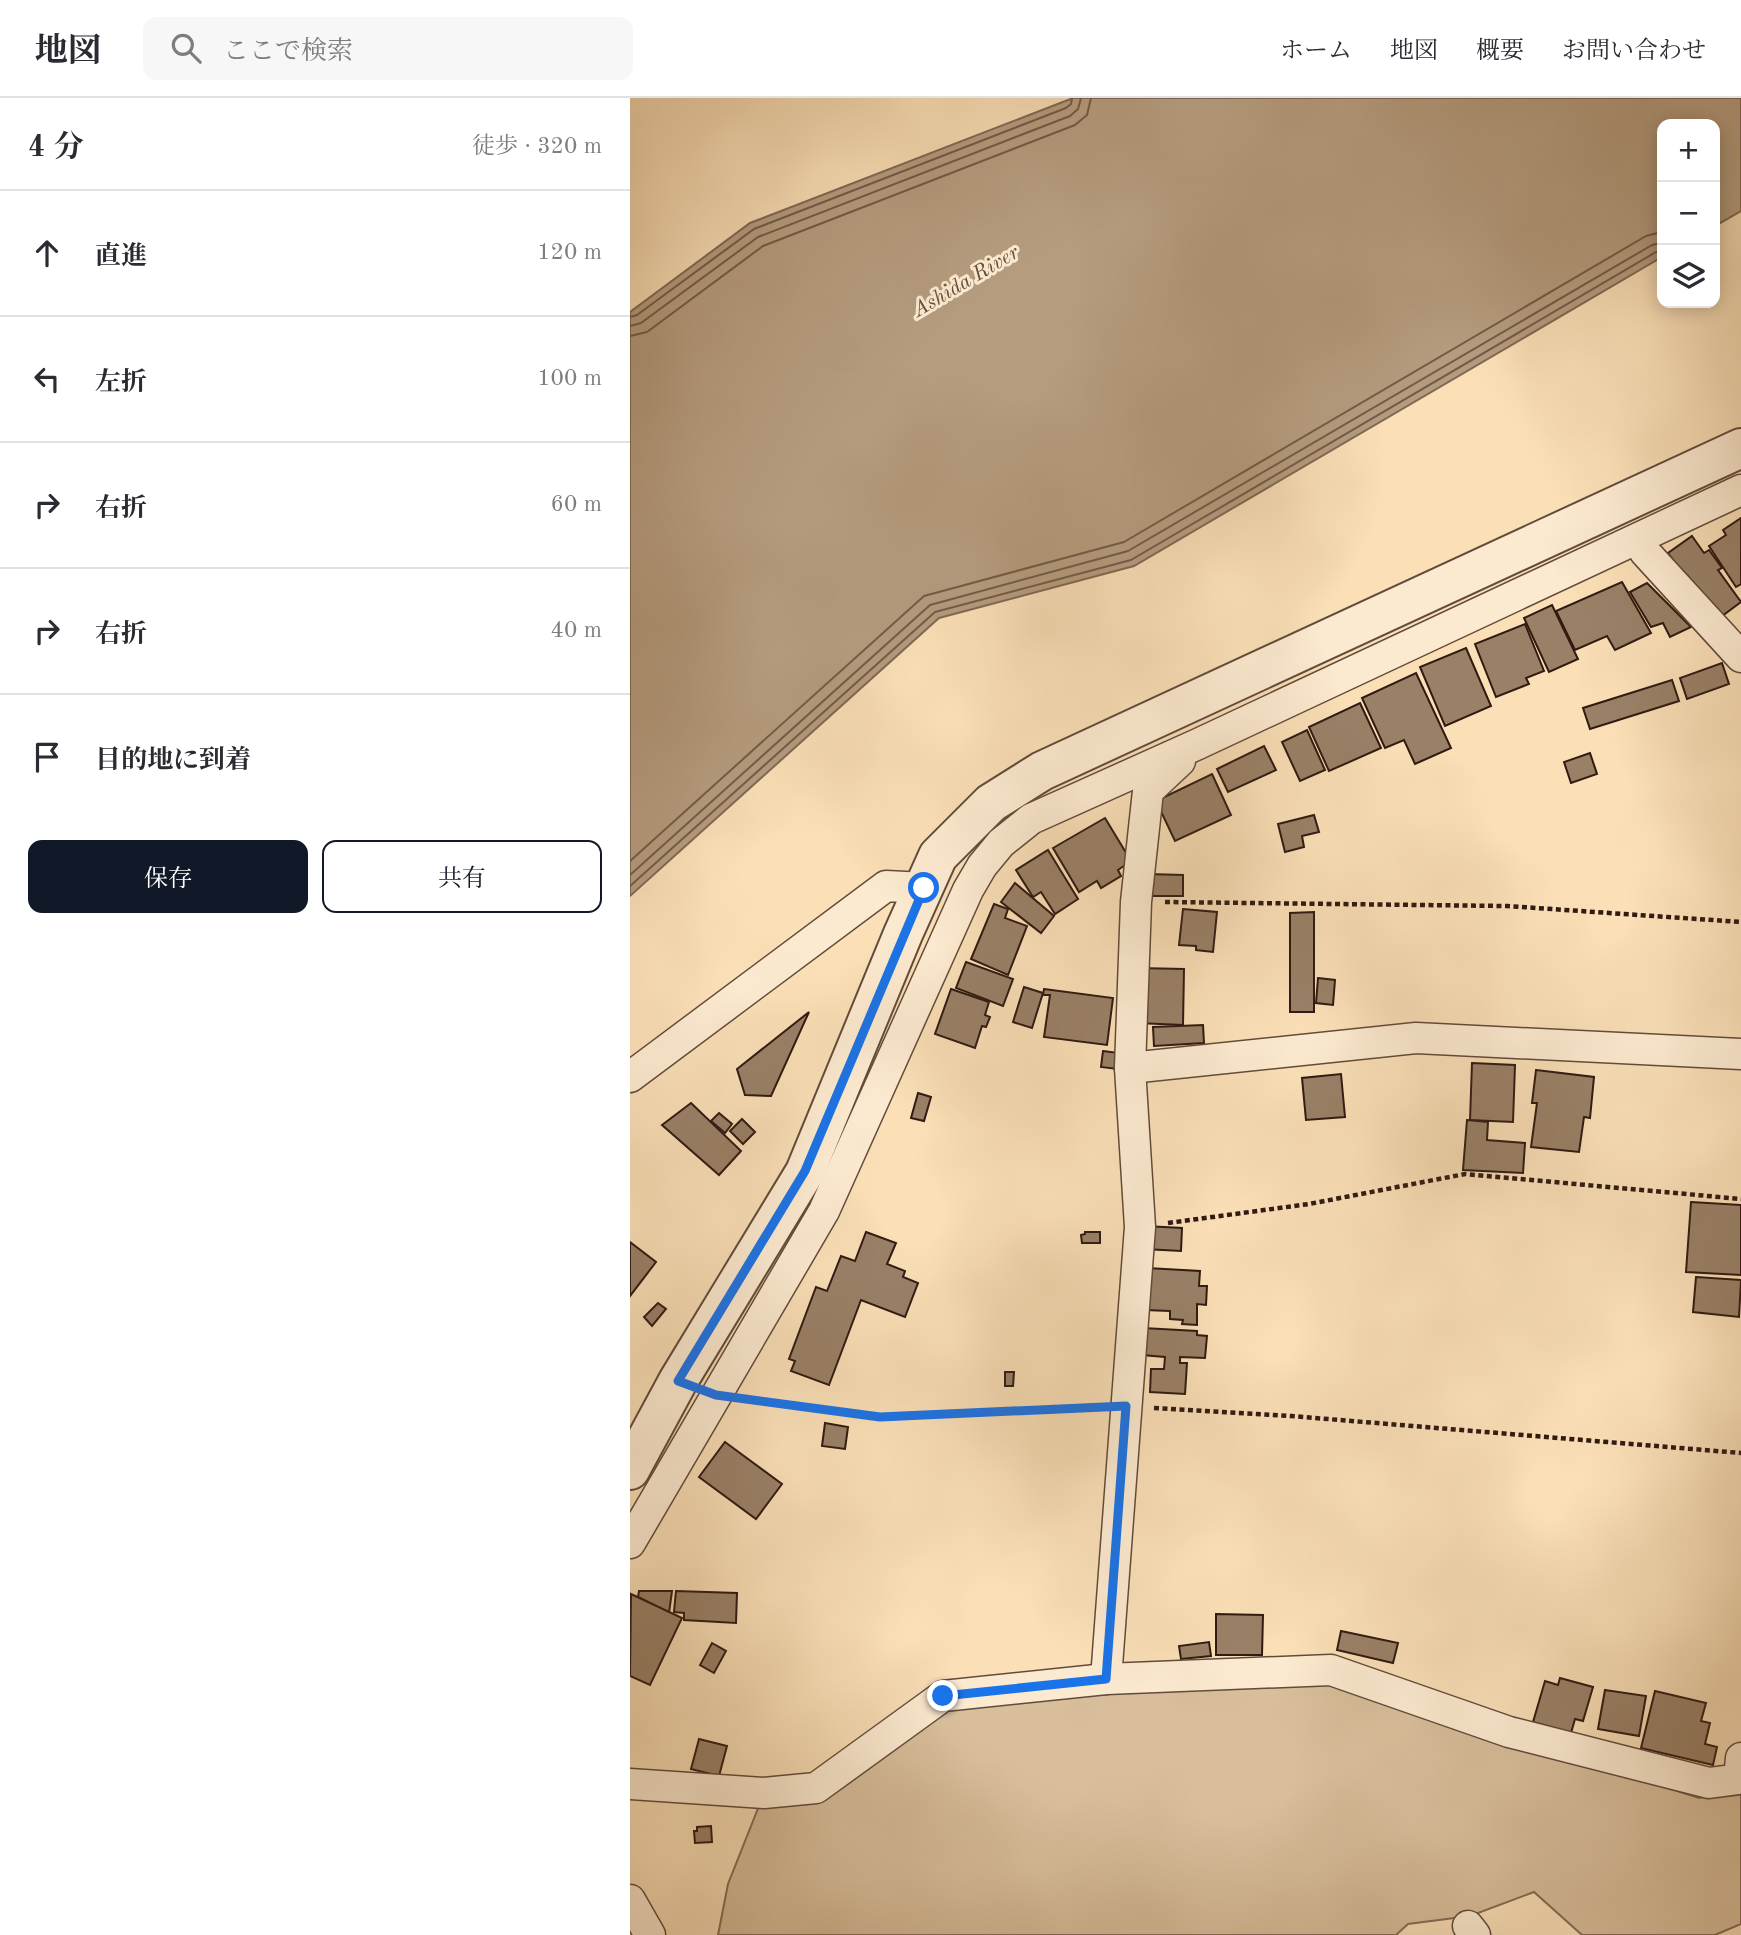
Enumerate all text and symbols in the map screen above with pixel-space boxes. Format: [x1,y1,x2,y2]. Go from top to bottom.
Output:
search box [143,17,633,80]
icon: search [167,29,205,67]
text: 地図 [35,36,101,69]
text: ここで検索 [223,39,353,65]
text: ホーム [1280,40,1352,64]
text: 地図 [1390,40,1438,64]
text: 概要 [1476,40,1524,64]
text: お問い合わせ [1562,40,1706,64]
map controls [1657,119,1720,308]
button: + [1657,119,1720,182]
text: 4 分 [28,133,84,163]
text: 徒歩 · 320 m [472,135,602,158]
button: − [1657,182,1720,245]
icon: ahead [28,234,66,272]
text: 120 m [537,241,602,264]
water label: Ashida River [908,242,1024,322]
text: 直進 [95,244,147,270]
button: layers [1657,245,1720,308]
icon: left [28,360,66,398]
text: 100 m [537,367,602,390]
text: 左折 [95,370,147,396]
icon: right [28,486,66,524]
text: 60 m [551,493,602,516]
text: 右折 [95,496,147,522]
icon: right [28,612,66,650]
text: 40 m [551,619,602,642]
text: 右折 [95,622,147,648]
icon: arrive [28,738,66,776]
text: 目的地に到着 [95,748,251,774]
button: 保存 [28,840,308,913]
button: 共有 [322,840,602,913]
route start [908,872,939,903]
route end [927,1680,958,1711]

